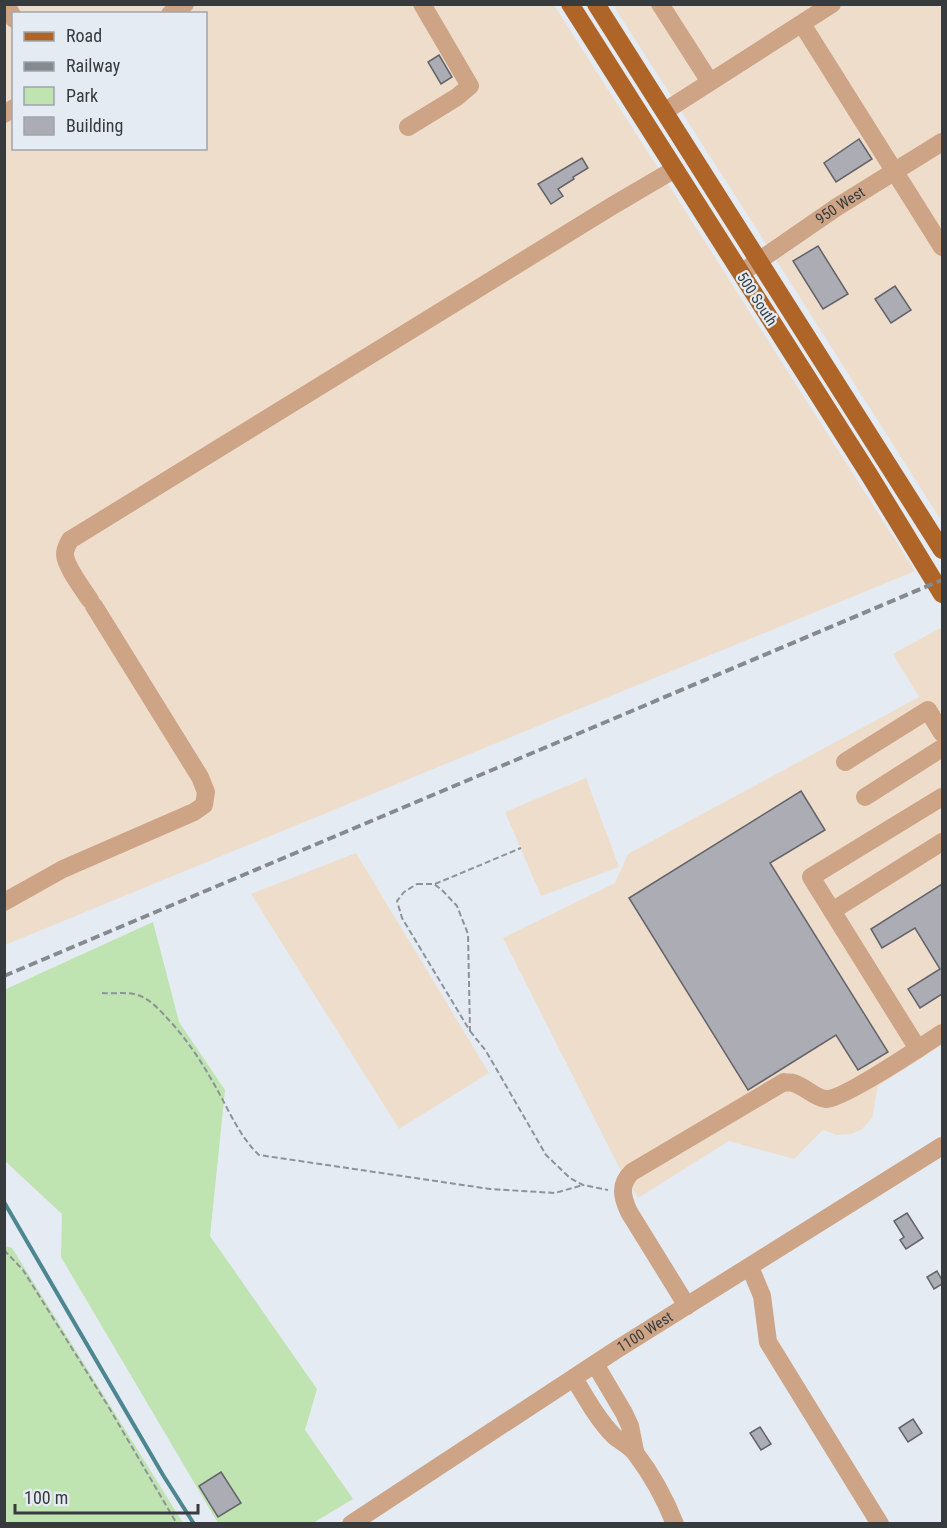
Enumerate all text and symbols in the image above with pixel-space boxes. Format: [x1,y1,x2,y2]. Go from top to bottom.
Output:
legend [12,12,207,150]
text: Road [66,25,102,46]
text: Railway [66,55,121,76]
text: Park [66,85,98,106]
text: Building [66,115,123,136]
street label: 950 West [812,183,868,228]
street label: 500 South [733,269,781,329]
street label: 1100 West [613,1308,676,1356]
scale bar [15,1477,198,1515]
text: 100 m [24,1487,68,1508]

